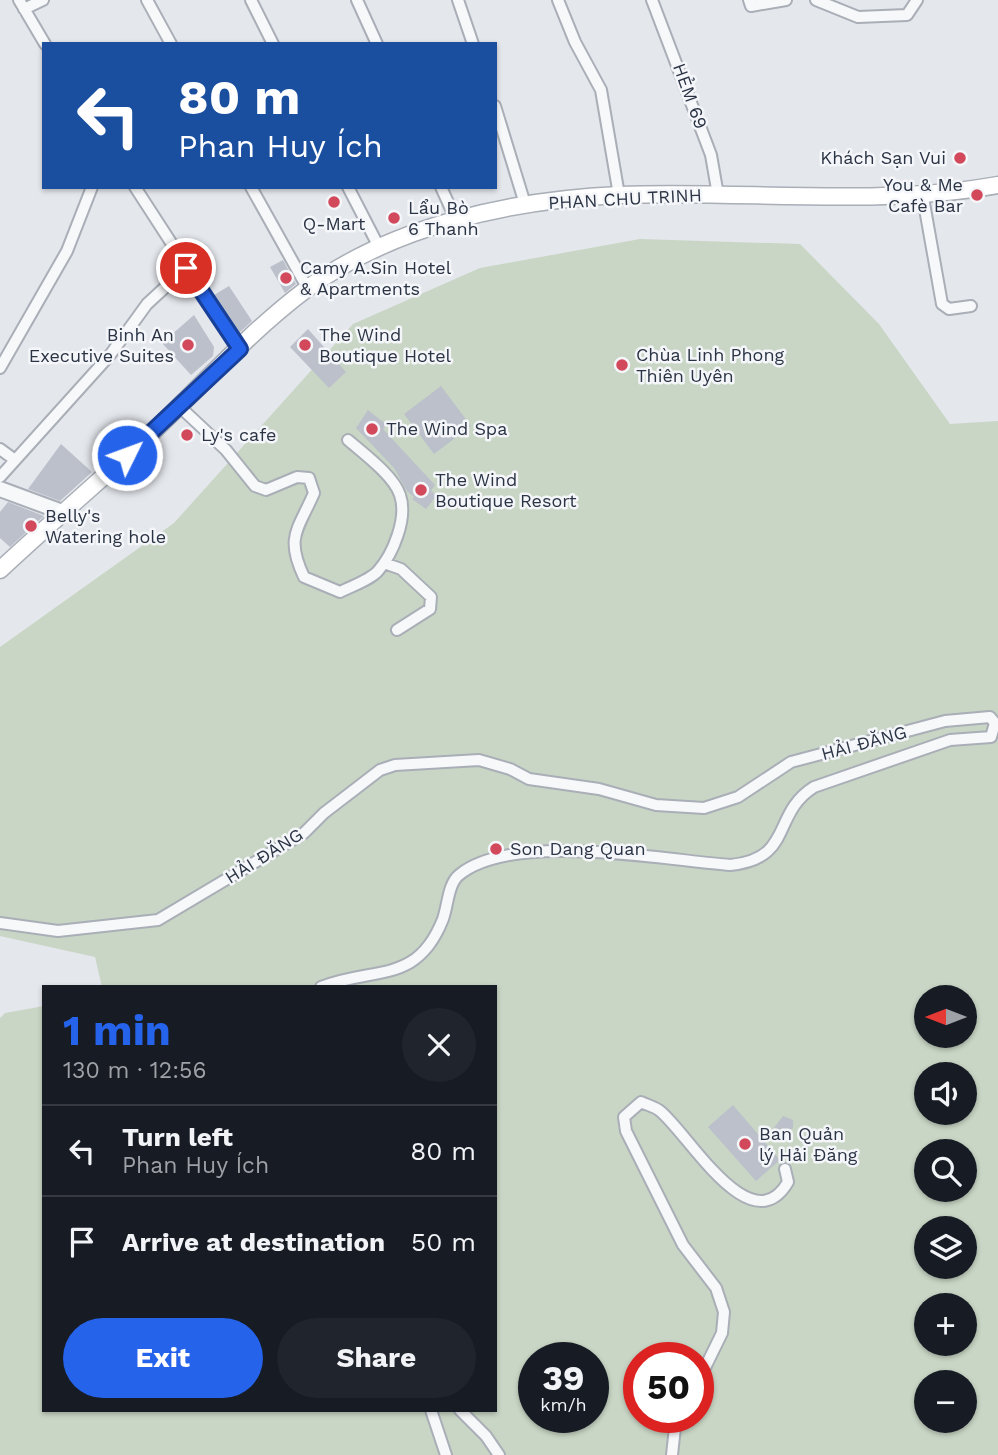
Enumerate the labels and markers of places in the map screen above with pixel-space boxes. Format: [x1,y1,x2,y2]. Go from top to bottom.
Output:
place label: Khách Sạn Vui [820,147,946,168]
marker: Khách Sạn Vui [952,150,968,166]
place label: You & Me Cafè Bar [883,174,963,216]
marker: You & Me Cafè Bar [969,187,985,203]
marker: Q-Mart [326,194,342,210]
place label: Lẩu Bò 6 Thanh [408,197,479,239]
marker: Lẩu Bò 6 Thanh [386,210,402,226]
place label: Q-Mart [303,213,366,234]
pin [156,238,216,298]
place label: Camy A.Sin Hotel & Apartments [300,257,452,299]
marker: Camy A.Sin Hotel & Apartments [278,270,294,286]
place label: Binh An Executive Suites [29,324,174,366]
place label: The Wind Boutique Hotel [319,324,452,366]
marker: Binh An Executive Suites [180,337,196,353]
marker: The Wind Boutique Hotel [297,337,313,353]
place label: Chùa Linh Phong Thiên Uyên [636,344,785,386]
marker: Chùa Linh Phong Thiên Uyên [614,357,630,373]
place label: The Wind Spa [386,418,507,439]
marker: The Wind Spa [364,421,380,437]
place label: Ly's cafe [201,424,276,445]
marker: Ly's cafe [179,427,195,443]
place label: The Wind Boutique Resort [435,469,577,511]
marker: The Wind Boutique Resort [413,482,429,498]
place label: Belly's Watering hole [45,505,166,547]
marker: Belly's Watering hole [23,518,39,534]
place label: Son Dang Quan [510,838,646,859]
marker: Son Dang Quan [488,841,504,857]
place label: Ban Quản lý Hải Đăng [759,1123,858,1165]
marker: Ban Quản lý Hải Đăng [737,1136,753,1152]

